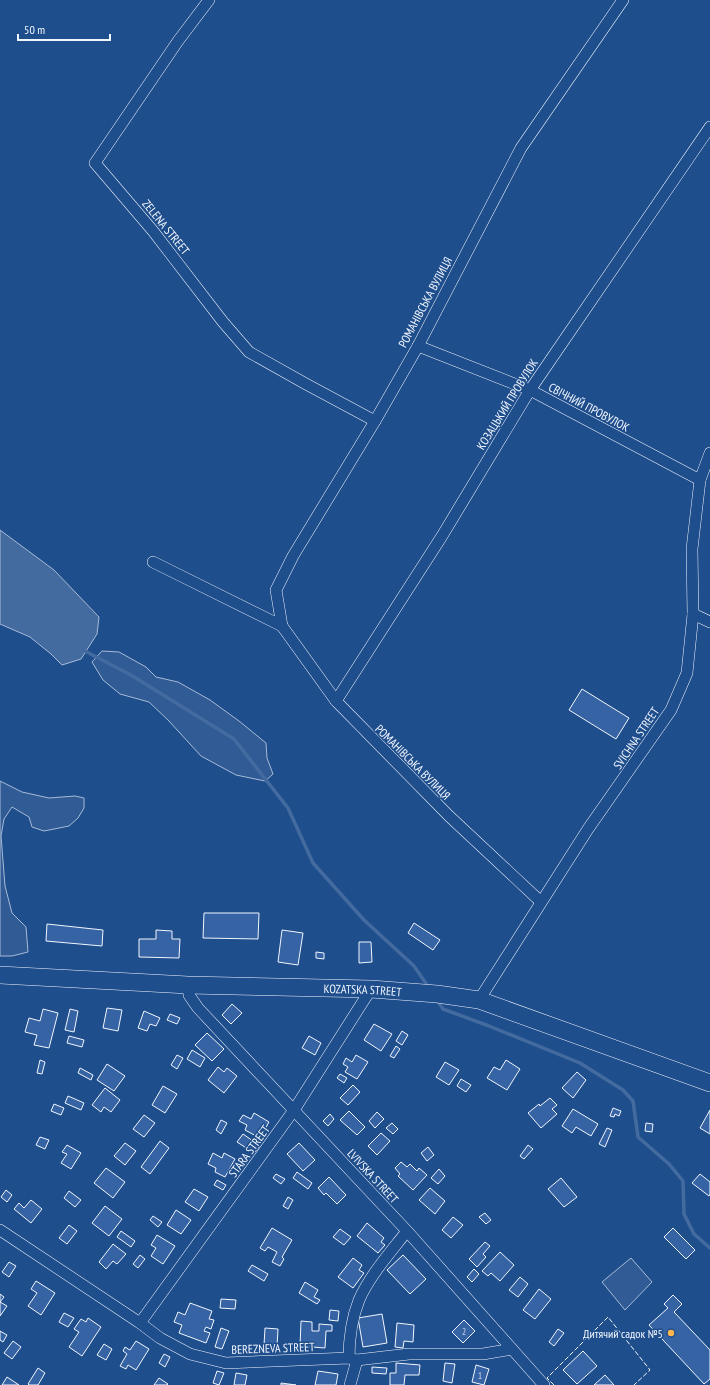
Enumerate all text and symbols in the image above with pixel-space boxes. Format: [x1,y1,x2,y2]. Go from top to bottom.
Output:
scale bar [18,16,110,42]
text: 50 m [24,22,45,37]
street label: ZELENA STREET [139,196,193,258]
street label: РОМАНІВСЬКА ВУЛИЦЯ [395,254,455,350]
street label: КОЗАЦЬКИЙ ПРОВУЛОК [473,356,541,452]
street label: СВІЧНИЙ ПРОВУЛОК [546,379,632,435]
street label: SVICHNA STREET [610,704,663,772]
street label: РОМАНІВСЬКА ВУЛИЦЯ [372,721,454,803]
street label: KOZATSKA STREET [323,980,403,999]
street label: STARA STREET [225,1122,273,1180]
street label: LVIVSKA STREET [344,1146,402,1207]
house number: 2 [462,1325,466,1338]
place label: Дитячий садок №5 [583,1326,663,1341]
marker: Дитячий садок №5 [666,1328,676,1338]
street label: BEREZNEVA STREET [231,1339,316,1357]
house number: 1 [478,1369,482,1382]

